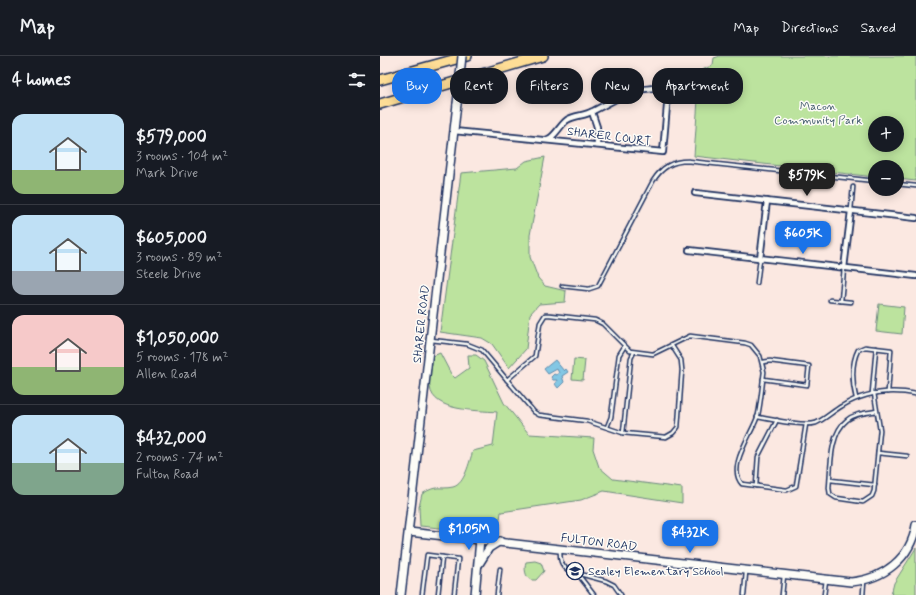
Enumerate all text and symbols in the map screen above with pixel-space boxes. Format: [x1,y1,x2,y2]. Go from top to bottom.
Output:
text: Map [20,15,55,40]
text: Map [733,19,759,37]
text: Directions [781,19,839,37]
text: Saved [861,19,896,37]
chip: Buy [392,68,442,104]
chip: Rent [450,68,508,104]
chip: Filters [516,68,583,104]
chip: New [591,68,644,104]
chip: Apartment [652,68,743,104]
text: 4 homes [12,69,71,91]
icon: filters [346,69,368,91]
park label: Macon Community Park [774,99,862,129]
map controls [868,116,904,196]
button: + [868,116,904,152]
street label: SHARER COURT [566,124,652,150]
text: $579,000 [136,126,207,148]
icon: home [44,130,92,178]
text: 3 rooms · 104 m² [136,148,228,165]
button: − [868,160,904,196]
pin: $579K [779,163,835,197]
text: Mark Drive [136,165,198,182]
text: $579K [788,167,826,184]
pin: $605K [775,221,831,255]
text: $605K [784,225,822,242]
text: $605,000 [136,227,207,249]
icon: home [44,231,92,279]
text: 3 rooms · 89 m² [136,249,222,266]
text: Steele Drive [136,266,201,283]
street label: SHARER ROAD [410,284,434,364]
text: $1,050,000 [136,327,219,349]
icon: home [44,331,92,379]
text: 5 rooms · 178 m² [136,349,228,366]
text: Allen Road [136,366,197,383]
text: $432,000 [136,427,206,449]
icon: home [44,431,92,479]
text: 2 rooms · 74 m² [136,449,223,466]
text: Fulton Road [136,466,199,483]
pin: $1.05M [436,517,502,551]
pin: $432K [662,520,718,554]
text: $1.05M [448,521,490,538]
text: $432K [671,524,709,541]
street label: FULTON ROAD [560,530,638,556]
school or university icon: Sealey Elementary School [565,561,585,581]
place label: Sealey Elementary School [588,564,724,580]

